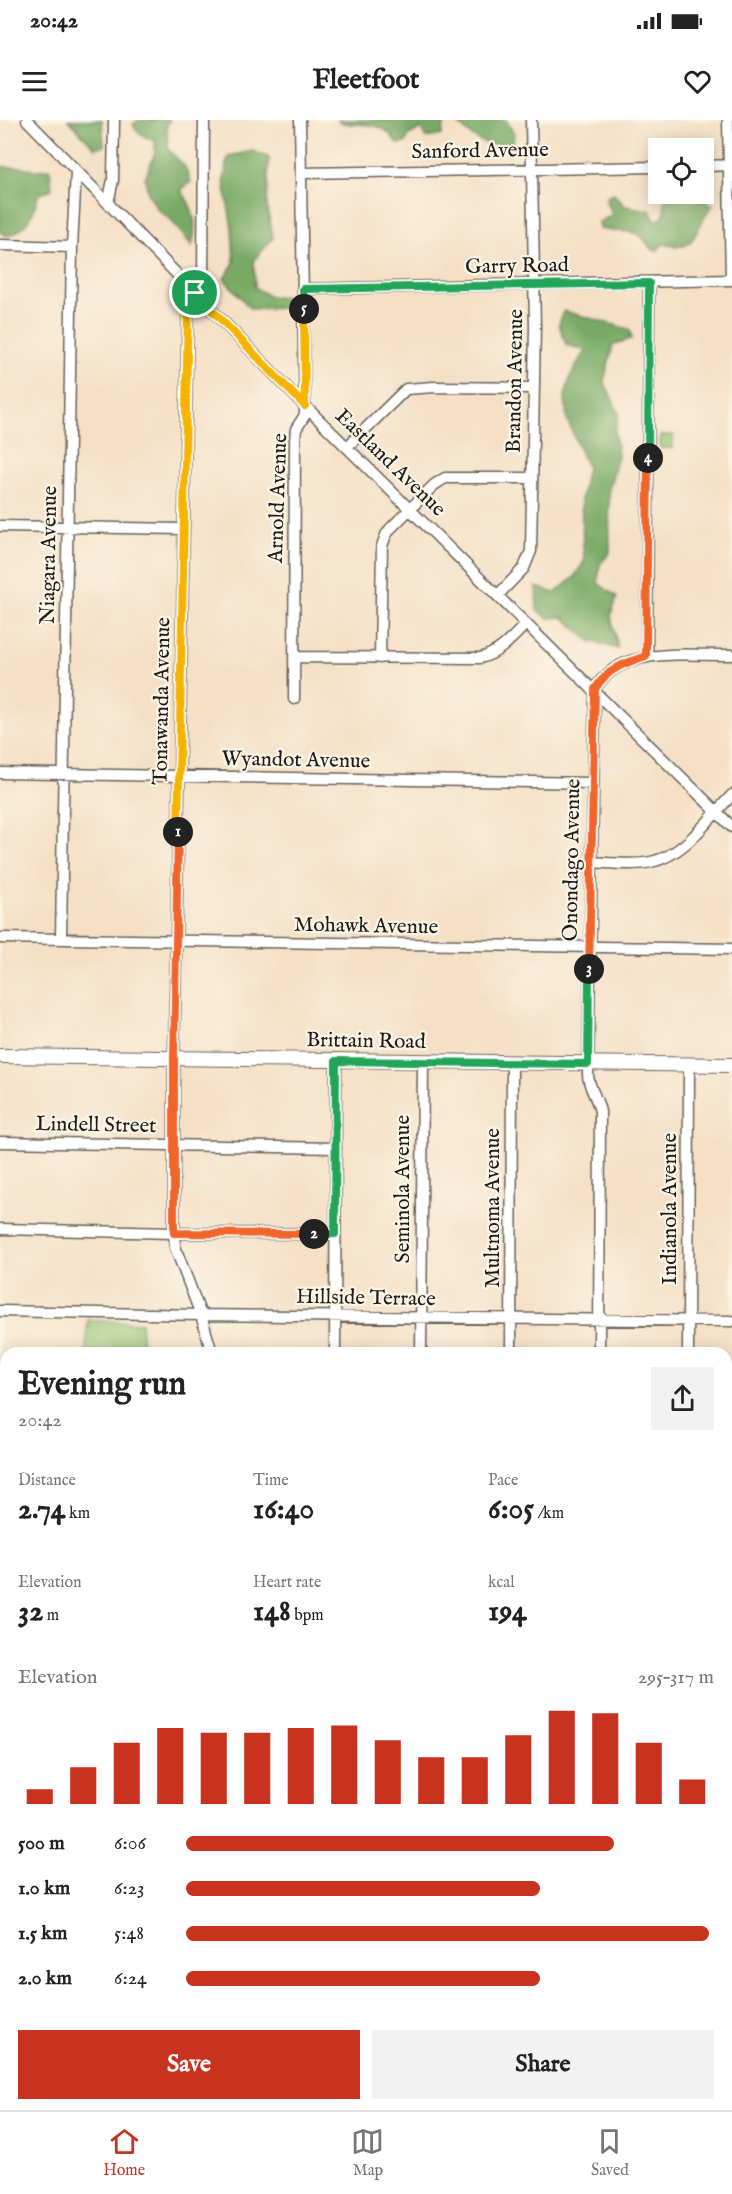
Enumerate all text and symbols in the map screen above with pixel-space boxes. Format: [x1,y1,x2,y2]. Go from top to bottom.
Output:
text: 20:42 [30,7,78,35]
text: Fleetfoot [313,64,419,98]
icon: menu [18,65,51,98]
icon: heart [681,65,714,98]
street label: Sanford Avenue [411,137,549,166]
map controls [648,138,714,204]
button: locate [648,138,714,204]
street label: Garry Road [465,252,570,281]
pin [169,267,220,318]
icon: arrive [178,276,211,309]
pin: 5 [289,294,319,324]
text: 5 [301,299,307,319]
street label: Brandon Avenue [501,308,530,453]
street label: Eastland Avenue [329,403,451,523]
street label: Arnold Avenue [263,432,294,564]
pin: 4 [633,443,663,473]
text: 4 [644,448,652,468]
street label: Niagara Avenue [35,485,64,625]
street label: Tonawanda Avenue [148,617,177,785]
street label: Wyandot Avenue [221,746,371,775]
street label: Onondago Avenue [558,778,587,942]
pin: 1 [163,817,193,847]
text: 1 [175,822,181,842]
street label: Mohawk Avenue [294,912,439,941]
pin: 3 [574,954,604,984]
text: 3 [586,959,592,979]
street label: Brittain Road [306,1027,427,1056]
street label: Lindell Street [35,1111,157,1140]
street label: Seminola Avenue [390,1115,417,1263]
street label: Multnoma Avenue [480,1128,507,1288]
street label: Indianola Avenue [657,1133,684,1285]
pin: 2 [299,1219,329,1249]
text: 2 [310,1224,318,1244]
street label: Hillside Terrace [296,1284,436,1313]
text: Evening run [18,1364,186,1406]
button: share [651,1367,714,1430]
text: 20:42 [18,1408,62,1433]
text: Distance [18,1471,76,1491]
text: Time [253,1471,289,1491]
text: Pace [488,1471,518,1491]
text: 2.74 [18,1491,66,1529]
text: 16:40 [253,1491,314,1529]
text: 6:05 [488,1491,534,1529]
text: km [66,1504,90,1524]
text: /km [534,1504,564,1524]
text: Elevation [18,1573,81,1593]
text: Heart rate [253,1573,321,1593]
text: kcal [488,1573,515,1593]
text: 32 [18,1593,43,1631]
text: 148 [253,1593,291,1631]
text: 194 [488,1593,527,1631]
text: m [43,1606,59,1626]
text: bpm [291,1606,324,1626]
text: Elevation [18,1665,97,1690]
text: 295–317 m [638,1665,714,1690]
text: 500 m [18,1831,65,1856]
text: 6:06 [114,1831,146,1856]
text: 1.0 km [18,1876,70,1901]
text: 6:23 [114,1876,145,1901]
text: 1.5 km [18,1921,68,1946]
text: 5:48 [114,1921,144,1946]
text: 2.0 km [18,1966,72,1991]
text: 6:24 [114,1966,147,1991]
button: Save [18,2030,360,2099]
button: Share [372,2030,714,2099]
tab: Home [103,2125,145,2181]
tab: Map [351,2125,384,2181]
tab: Saved [591,2125,629,2181]

